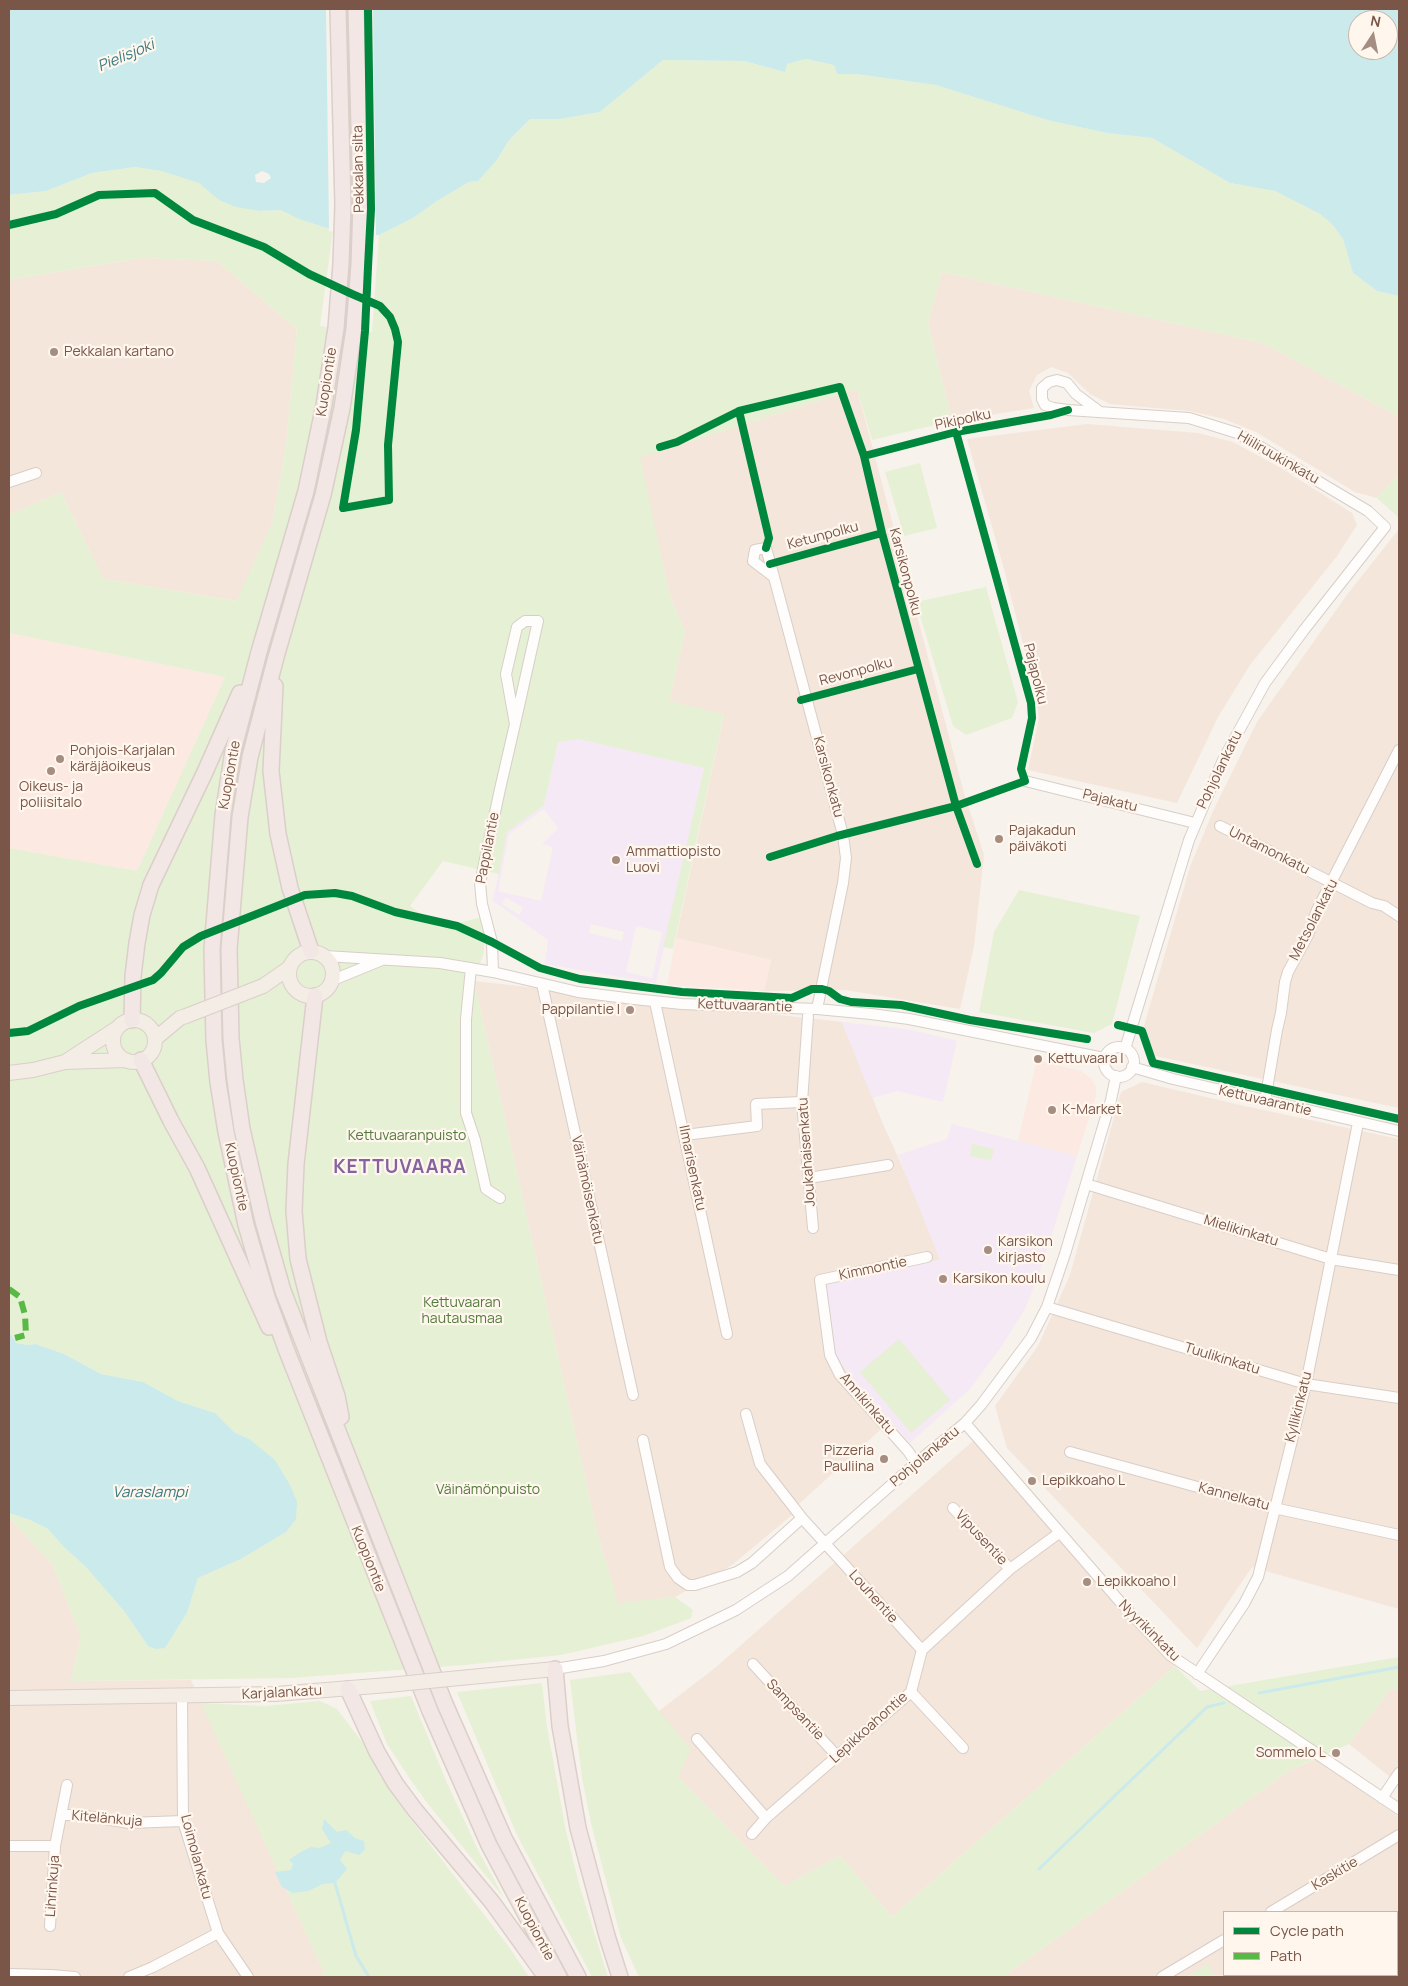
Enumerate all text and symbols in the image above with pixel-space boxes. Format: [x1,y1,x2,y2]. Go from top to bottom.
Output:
north arrow [1348,10,1398,60]
text: N [1369,10,1383,31]
water label: Pielisjoki [95,36,157,76]
street label: Pekkalan silta [350,125,368,213]
place label: Pekkalan kartano [64,344,174,360]
marker: Pekkalan kartano [48,346,60,358]
street label: Kuopiontie [313,346,341,418]
street label: Pikipolku [933,406,993,434]
street label: Hiiliruukinkatu [1234,428,1322,488]
street label: Ketunpolku [785,518,861,554]
street label: Karsikonpolku [885,526,925,618]
street label: Pajapolku [1019,642,1051,706]
street label: Revonpolku [817,654,895,690]
street label: Pohjolankatu [1194,728,1246,812]
street label: Karsikonkatu [809,734,847,820]
street label: Kuopiontie [216,739,244,811]
place label: Pohjois-Karjalan käräjäoikeus [70,743,175,776]
marker: Pohjois-Karjalan käräjäoikeus [54,753,66,765]
marker: Oikeus- ja poliisitalo [45,765,57,777]
place label: Oikeus- ja poliisitalo [19,779,83,812]
street label: Pajakatu [1081,786,1139,816]
street label: Pappilantie [473,811,503,885]
place label: Pajakadun päiväkoti [1009,823,1076,856]
street label: Untamonkatu [1226,823,1312,879]
marker: Pajakadun päiväkoti [993,833,1005,845]
place label: Ammattiopisto Luovi [626,844,721,876]
marker: Ammattiopisto Luovi [610,854,622,866]
street label: Metsolankatu [1286,876,1342,964]
street label: Kettuvaarantie [697,996,793,1016]
place label: Pappilantie I [542,1002,620,1018]
marker: Pappilantie I [624,1004,636,1016]
place label: Kettuvaara I [1048,1051,1123,1067]
marker: Kettuvaara I [1032,1053,1044,1065]
street label: Kettuvaarantie [1217,1082,1313,1120]
street label: Joukahaisenkatu [795,1097,819,1207]
place label: K-Market [1062,1102,1121,1118]
marker: K-Market [1046,1104,1058,1116]
street label: Ilmarisenkatu [675,1124,709,1212]
park label: Kettuvaaranpuisto [348,1128,466,1144]
street label: Väinämöisenkatu [567,1134,607,1246]
street label: Kuopiontie [221,1141,251,1213]
district label: KETTUVAARA [332,1157,468,1179]
street label: Mielikinkatu [1202,1212,1280,1250]
place label: Karsikon kirjasto [998,1234,1053,1266]
marker: Karsikon kirjasto [982,1244,994,1256]
street label: Kimmontie [838,1254,908,1284]
place label: Karsikon koulu [953,1271,1046,1287]
marker: Karsikon koulu [937,1273,949,1285]
park label: Kettuvaaran hautausmaa [422,1295,502,1328]
street label: Tuulikinkatu [1182,1340,1262,1378]
street label: Annikinkatu [836,1370,898,1438]
street label: Kyllikinkatu [1282,1370,1316,1444]
street label: Pohjolankatu [887,1423,963,1491]
place label: Pizzeria Pauliina [824,1443,874,1475]
marker: Pizzeria Pauliina [878,1453,890,1465]
place label: Lepikkoaho L [1042,1473,1125,1489]
marker: Lepikkoaho L [1026,1475,1038,1487]
street label: Kannelkatu [1197,1479,1271,1515]
park label: Väinämönpuisto [436,1482,540,1498]
water label: Varaslampi [113,1484,187,1502]
street label: Vipusentie [951,1507,1011,1569]
street label: Kuopiontie [347,1524,389,1594]
street label: Louhentie [845,1567,901,1627]
place label: Lepikkoaho I [1097,1574,1176,1590]
marker: Lepikkoaho I [1081,1576,1093,1588]
street label: Nyyrikinkatu [1115,1597,1183,1665]
street label: Sampsantie [763,1676,827,1744]
street label: Karjalankatu [241,1683,323,1703]
street label: Lepikkoahontie [827,1689,911,1767]
place label: Sommelo L [1256,1745,1326,1761]
marker: Sommelo L [1330,1747,1342,1759]
street label: Kitelänkuja [71,1808,143,1830]
street label: Loimolankatu [177,1813,215,1901]
street label: Kaskitie [1309,1854,1361,1894]
street label: Lihrinkuja [42,1855,64,1917]
street label: Kuopiontie [510,1894,558,1964]
legend [1223,1911,1398,1976]
text: Cycle path [1270,1920,1344,1941]
text: Path [1270,1945,1302,1966]

